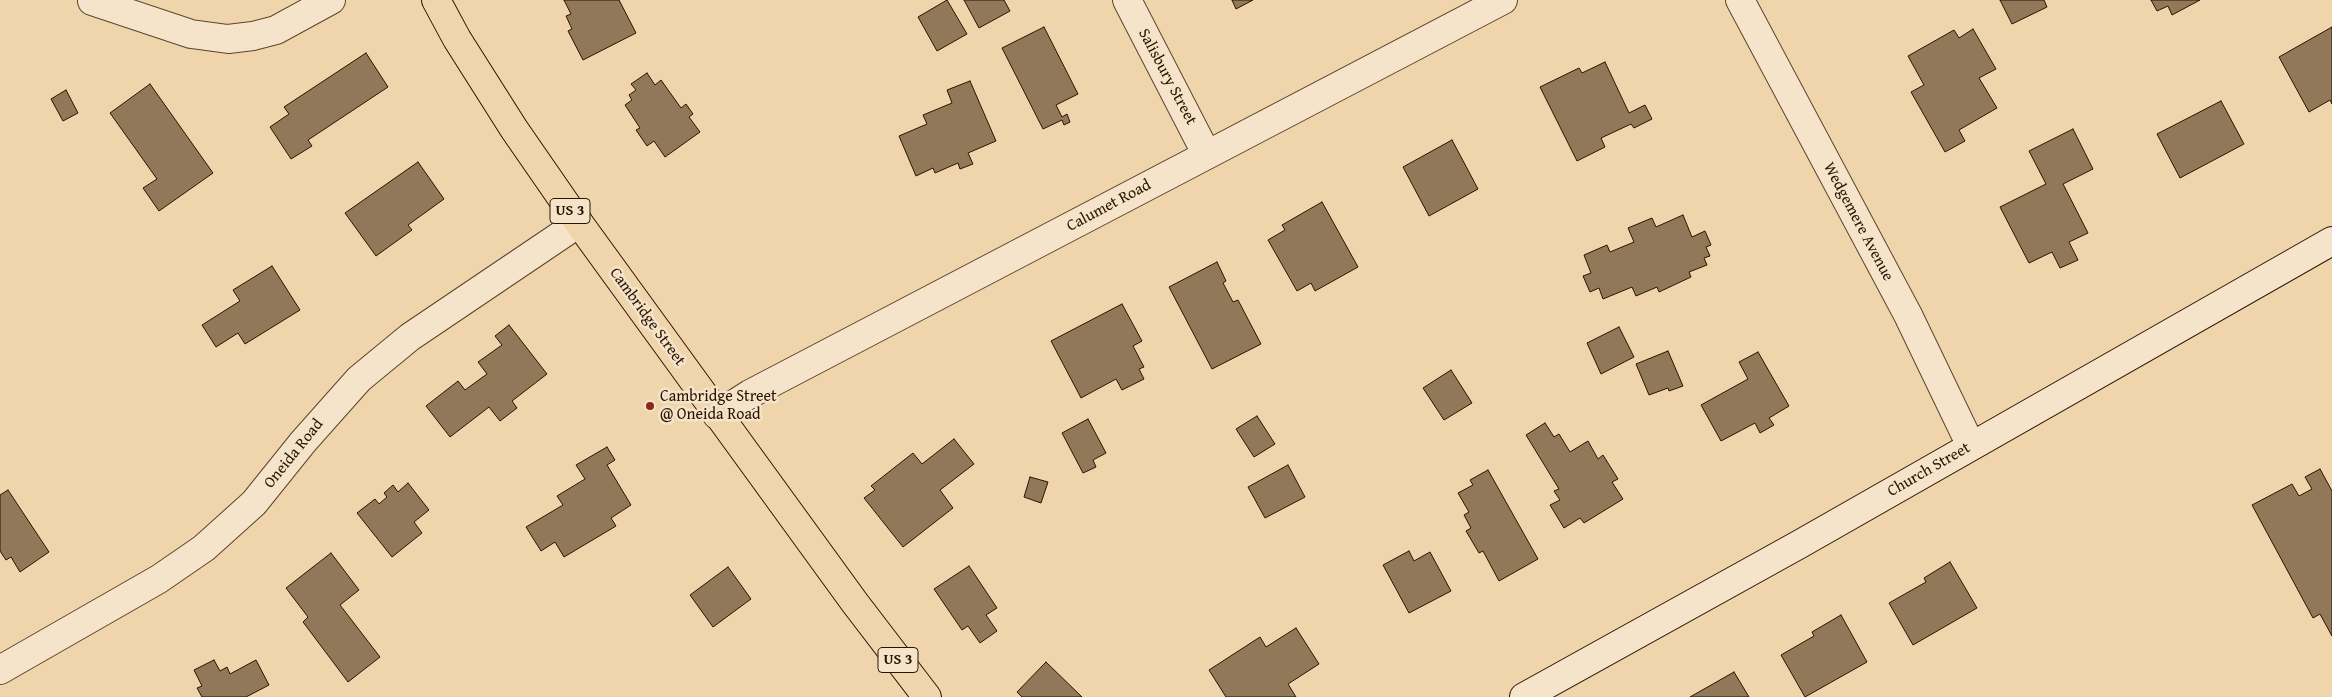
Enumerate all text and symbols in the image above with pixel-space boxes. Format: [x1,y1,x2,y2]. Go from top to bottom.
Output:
street label: Salisbury Street [1134,26,1200,128]
street label: Wedgemere Avenue [1819,159,1897,285]
street label: Calumet Road [1064,176,1154,236]
road number: US 3 [550,198,590,224]
street label: Cambridge Street [605,264,689,370]
place label: Cambridge Street @ Oneida Road [660,387,777,425]
marker: Cambridge Street @ Oneida Road [644,400,656,412]
street label: Oneida Road [260,415,328,493]
street label: Church Street [1884,439,1974,501]
road number: US 3 [878,648,918,672]

